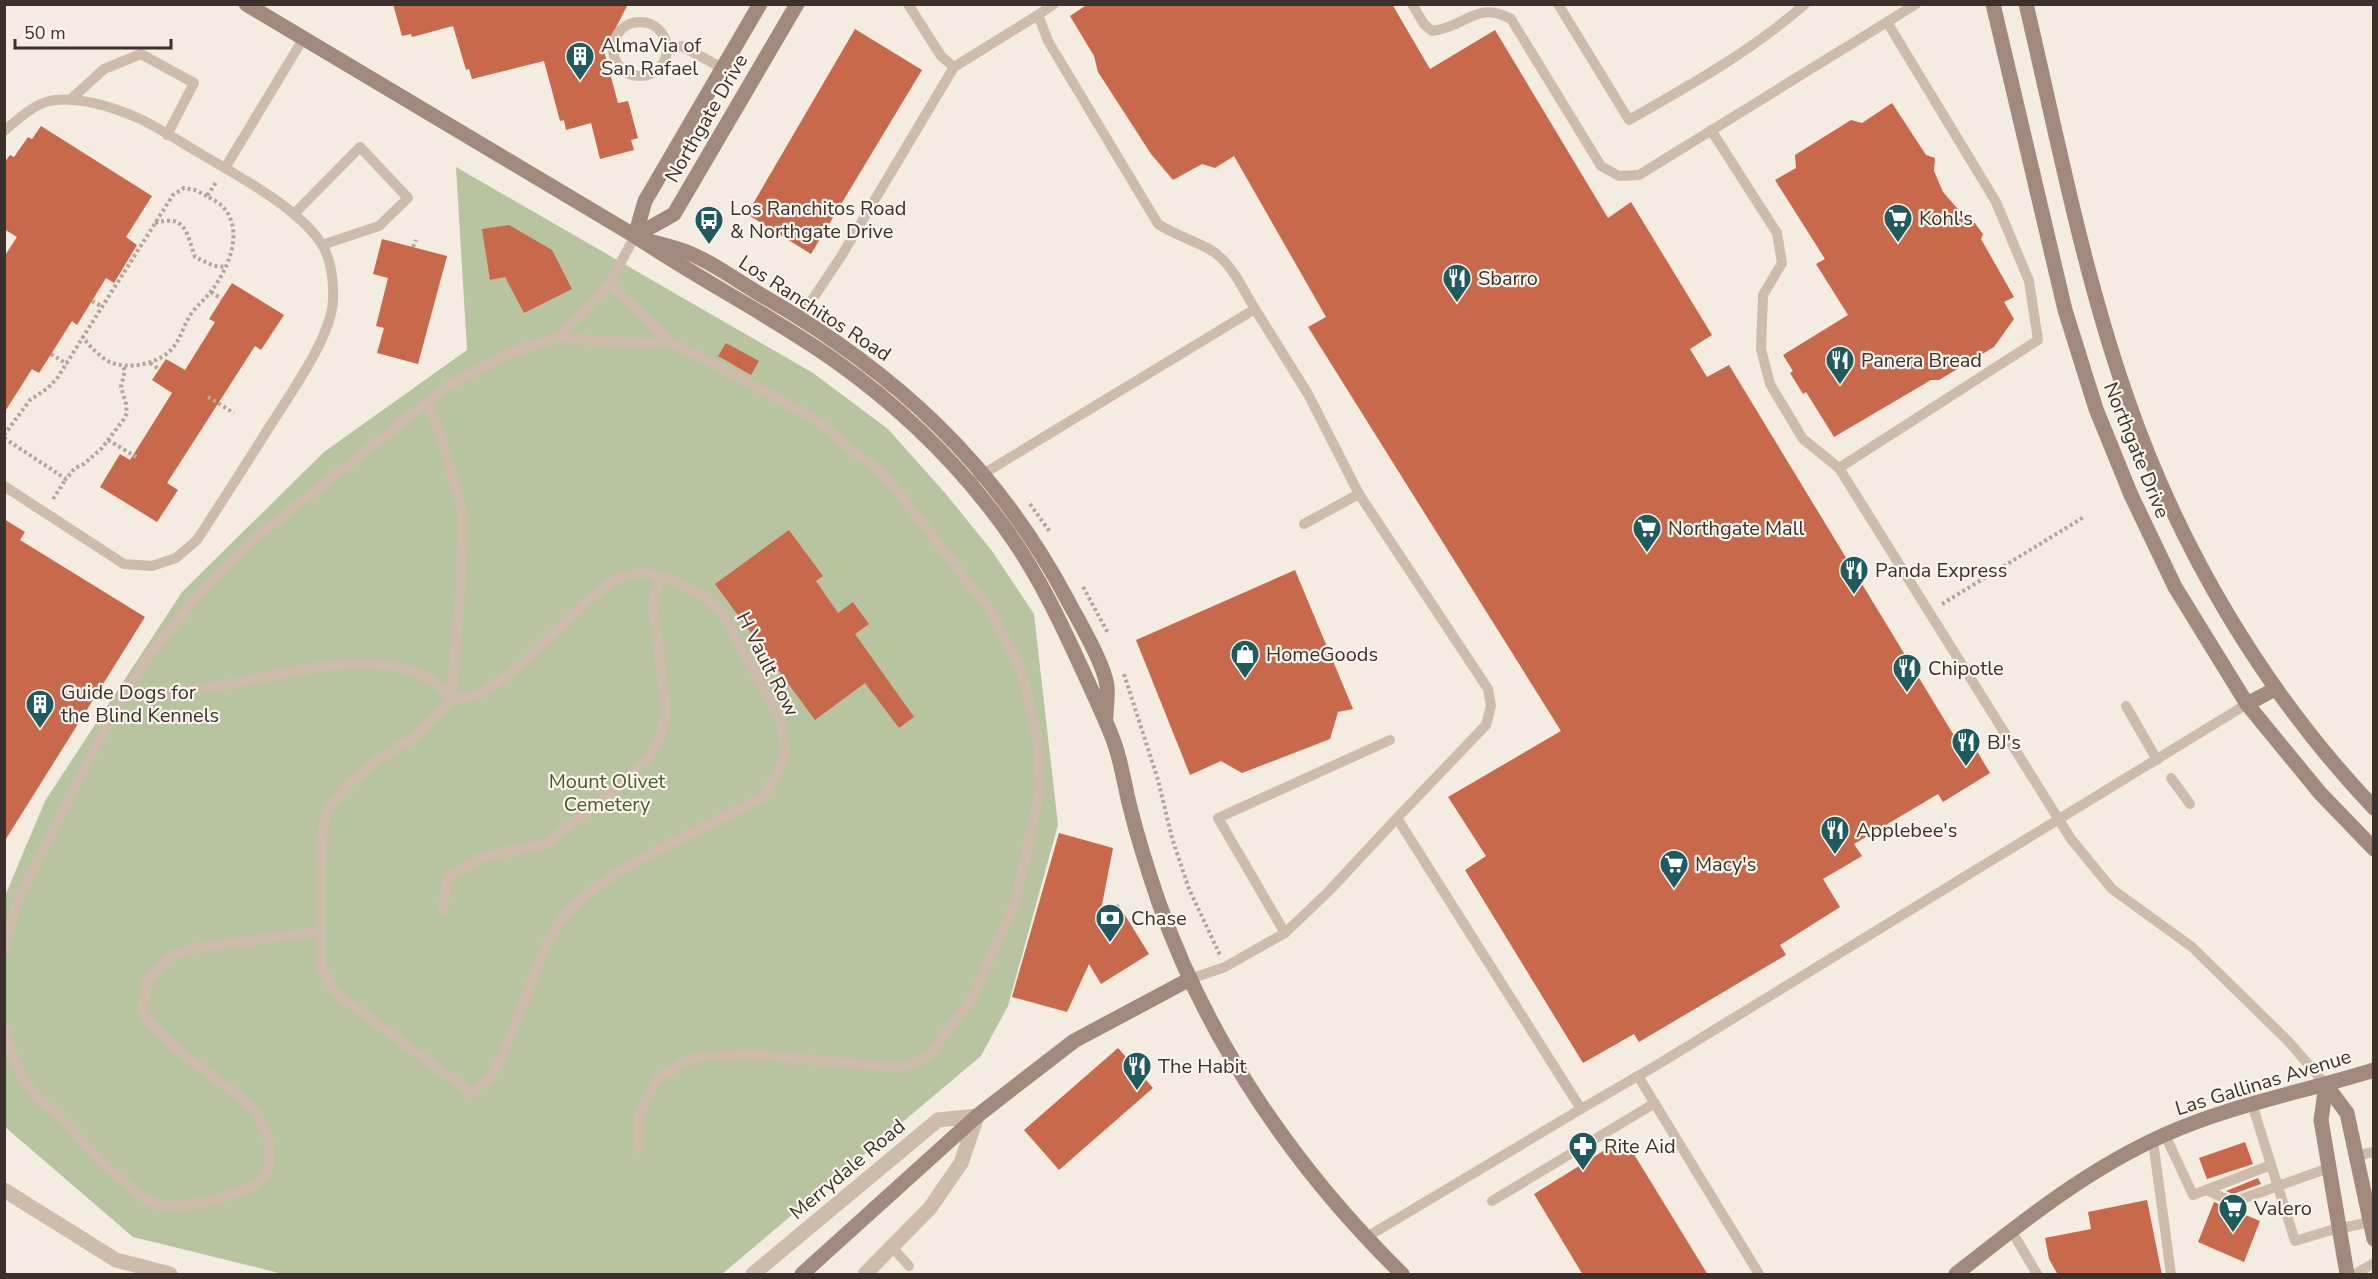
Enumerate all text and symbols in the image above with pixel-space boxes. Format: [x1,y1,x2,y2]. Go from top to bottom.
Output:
scale bar [15,12,171,50]
text: 50 m [24,21,66,45]
place label: AlmaVia of San Rafael [601,32,701,82]
building icon: AlmaVia of San Rafael [564,40,596,82]
street label: Northgate Drive [659,49,754,188]
place label: Los Ranchitos Road & Northgate Drive [730,195,907,245]
supermarket icon: Kohl's [1882,202,1914,244]
bus stop icon: Los Ranchitos Road & Northgate Drive [693,204,725,246]
place label: Kohl's [1919,205,1973,232]
street label: Los Ranchitos Road [733,249,896,368]
restaurant icon: Sbarro [1441,262,1473,304]
place label: Sbarro [1478,265,1538,292]
restaurant icon: Panera Bread [1824,344,1856,386]
place label: Panera Bread [1861,347,1982,374]
street label: Northgate Drive [2097,378,2176,522]
supermarket icon: Northgate Mall [1631,512,1663,554]
place label: Northgate Mall [1668,515,1805,542]
restaurant icon: Panda Express [1838,554,1870,596]
place label: Panda Express [1875,557,2007,584]
street label: H Vault Row [730,607,805,721]
shop icon: HomeGoods [1229,638,1261,680]
place label: HomeGoods [1266,641,1378,668]
restaurant icon: Chipotle [1891,652,1923,694]
place label: Chipotle [1928,655,2004,682]
place label: Guide Dogs for the Blind Kennels [61,679,219,729]
building icon: Guide Dogs for the Blind Kennels [24,688,56,730]
restaurant icon: BJ's [1950,726,1982,768]
place label: BJ's [1987,729,2021,756]
park label: Mount Olivet Cemetery [549,768,666,818]
restaurant icon: Applebee's [1819,814,1851,856]
place label: Applebee's [1856,817,1957,844]
supermarket icon: Macy's [1658,848,1690,890]
place label: Macy's [1695,851,1756,878]
bank icon: Chase [1094,902,1126,944]
place label: Chase [1131,905,1187,932]
street label: Las Gallinas Avenue [2172,1043,2354,1122]
restaurant icon: The Habit [1121,1050,1153,1092]
place label: The Habit [1158,1053,1247,1080]
street label: Merrydale Road [784,1113,911,1226]
pharmacy icon: Rite Aid [1567,1130,1599,1172]
place label: Rite Aid [1604,1133,1676,1160]
supermarket icon: Valero [2217,1192,2249,1234]
place label: Valero [2253,1195,2312,1222]

